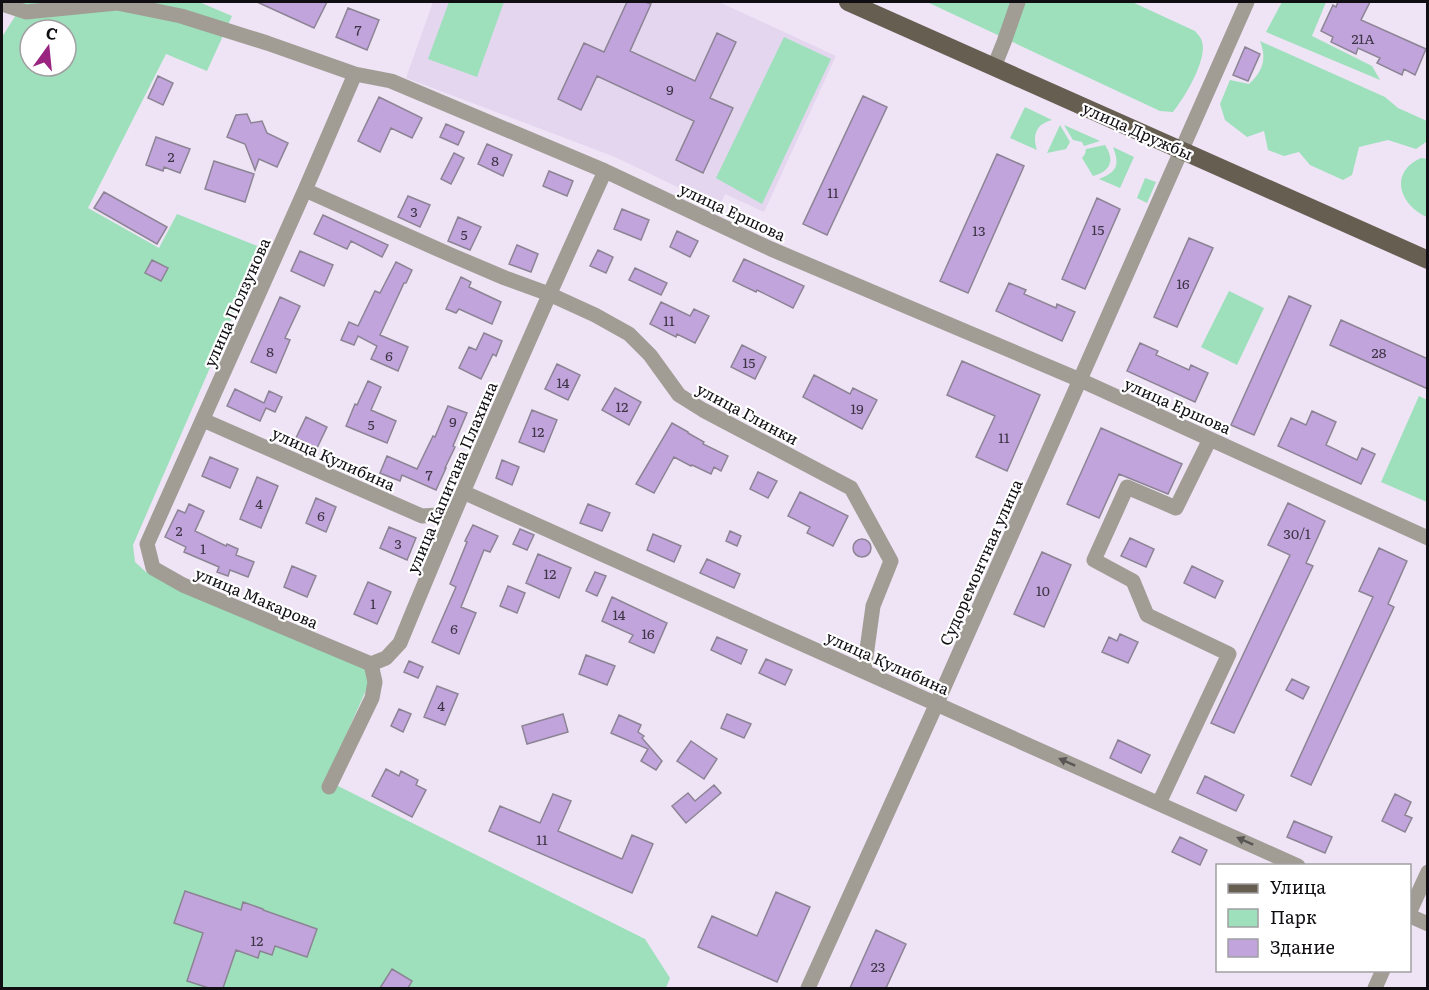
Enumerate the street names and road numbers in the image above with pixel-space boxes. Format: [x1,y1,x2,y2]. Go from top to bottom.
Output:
street label: улица Дружбы [1079,95,1197,165]
street label: улица Ершова [676,176,790,246]
street label: улица Ползунова [197,233,276,371]
street label: улица Ершова [1121,371,1236,439]
street label: улица Глинки [693,376,803,450]
street label: улица Капитана Плахина [400,377,503,577]
street label: улица Кулибина [268,420,400,496]
street label: Судоремонтная улица [932,475,1028,649]
street label: улица Макарова [192,560,323,634]
street label: улица Кулибина [822,624,954,700]

